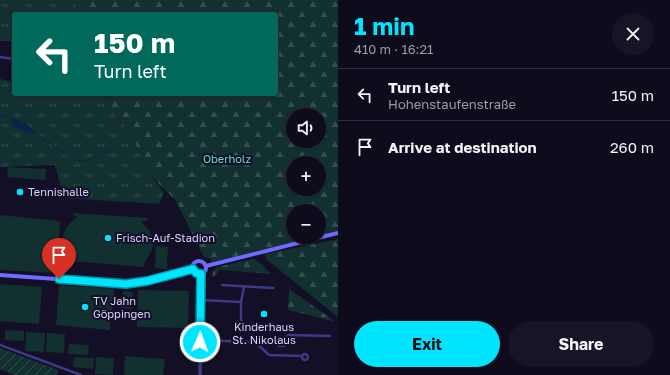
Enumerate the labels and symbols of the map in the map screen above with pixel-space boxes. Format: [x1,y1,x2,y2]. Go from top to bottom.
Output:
park label: Oberholz [203,152,251,165]
place label: Tennishalle [28,185,89,198]
marker: Tennishalle [15,187,25,197]
place label: Frisch-Auf-Stadion [116,231,215,244]
marker: Frisch-Auf-Stadion [103,233,113,243]
pin [42,238,76,279]
place label: TV Jahn Göppingen [93,294,151,320]
marker: TV Jahn Göppingen [80,302,90,312]
marker: Kinderhaus St. Nikolaus [259,309,269,319]
place label: Kinderhaus St. Nikolaus [232,320,296,346]
position arrow [179,321,221,363]

